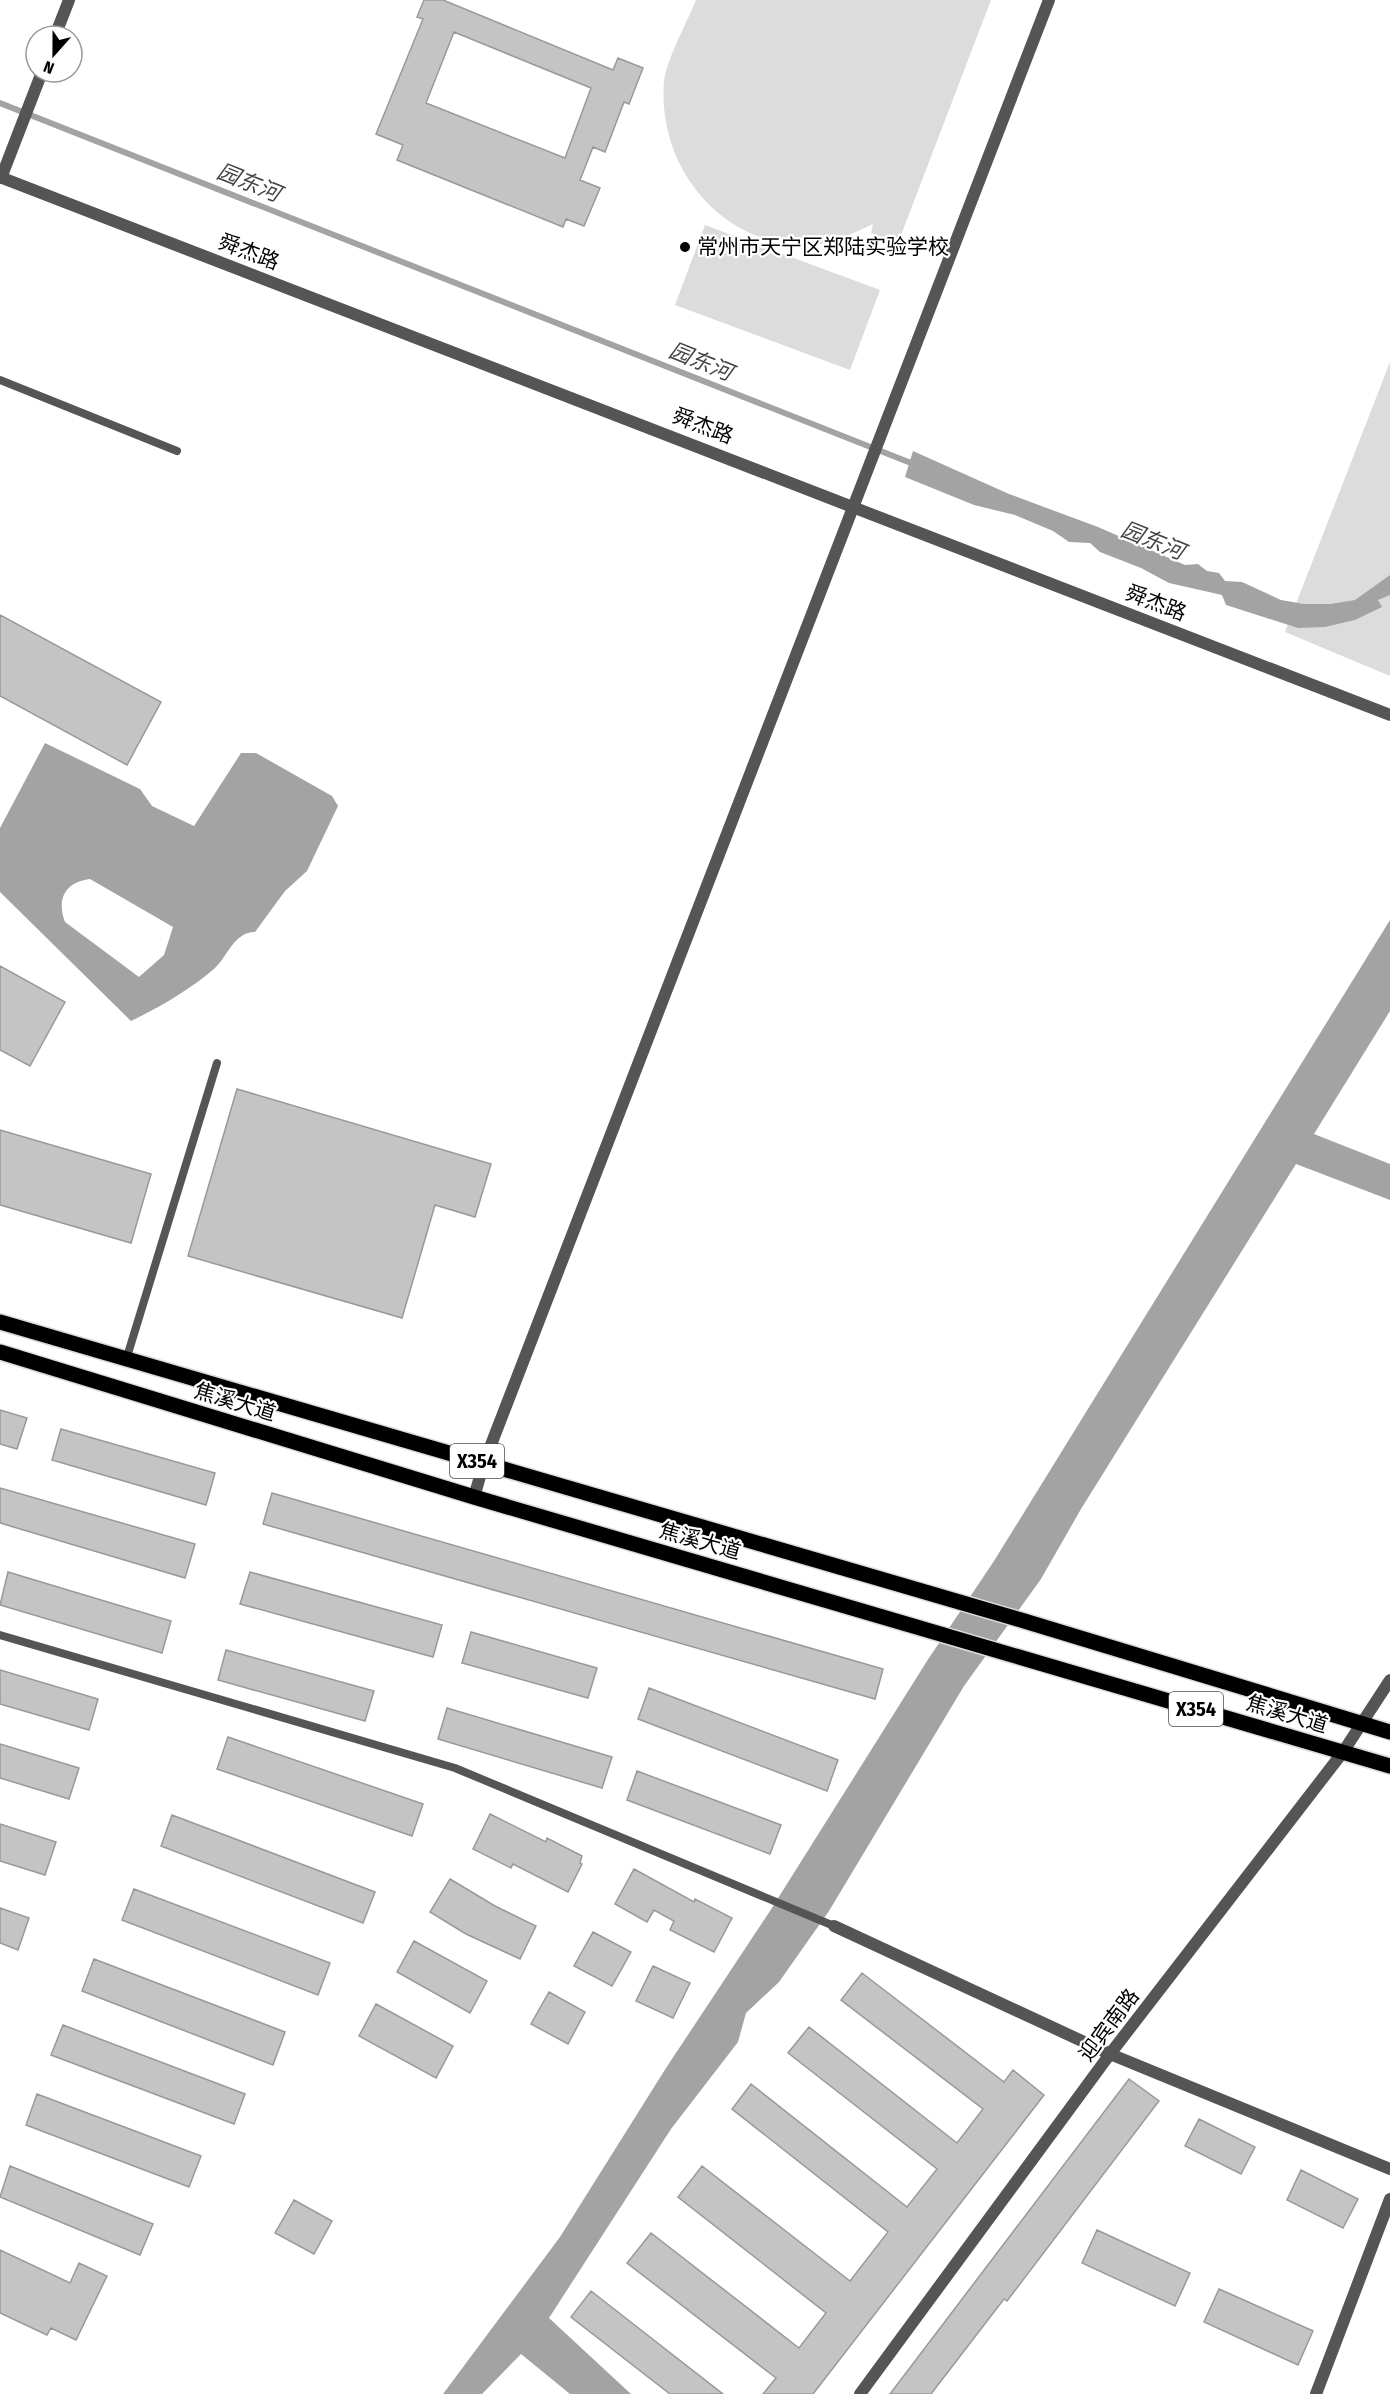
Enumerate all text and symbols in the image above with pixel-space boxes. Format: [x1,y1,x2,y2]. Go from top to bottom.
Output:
north arrow [24,24,84,84]
text: N [41,57,57,78]
water label: 园东河 [213,158,288,209]
street label: 舜杰路 [215,229,283,275]
place label: 常州市天宁区郑陆实验学校 [697,234,949,260]
marker: 常州市天宁区郑陆实验学校 [678,240,692,254]
water label: 园东河 [665,337,740,388]
street label: 舜杰路 [669,403,737,449]
water label: 园东河 [1117,516,1192,567]
street label: 舜杰路 [1122,580,1190,626]
street label: 焦溪大道 [191,1377,279,1427]
road number: X354 [450,1444,504,1478]
street label: 焦溪大道 [656,1517,744,1565]
street label: 焦溪大道 [1243,1689,1331,1739]
road number: X354 [1169,1692,1223,1726]
street label: 迎宾南路 [1073,1984,1145,2066]

